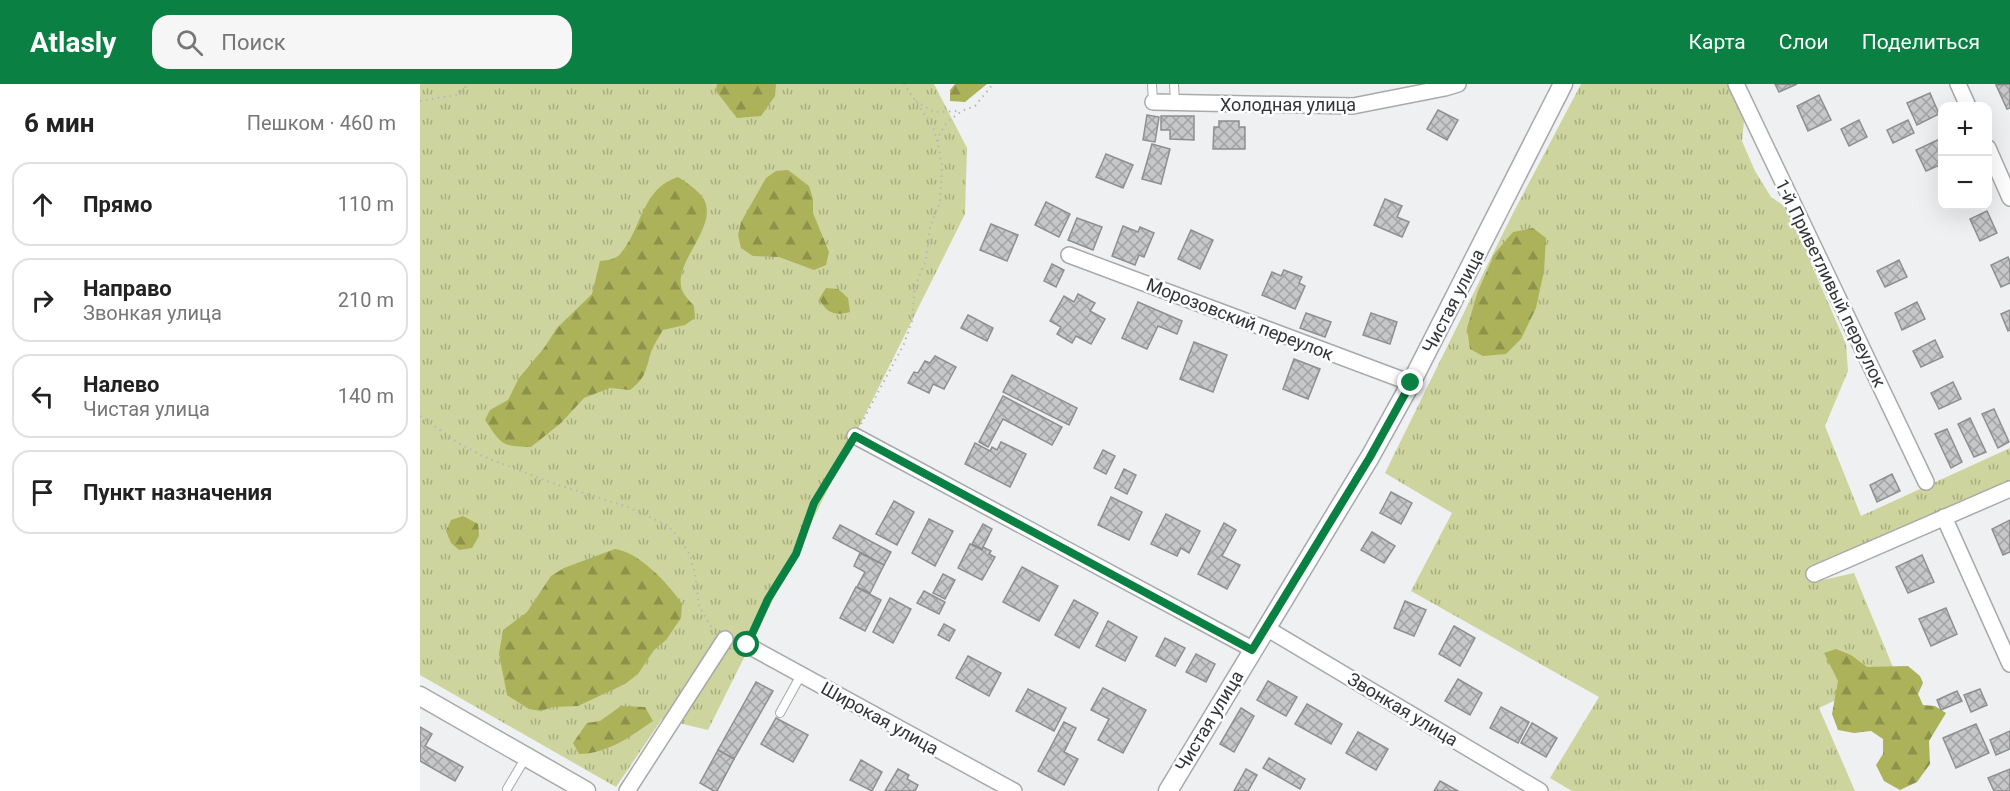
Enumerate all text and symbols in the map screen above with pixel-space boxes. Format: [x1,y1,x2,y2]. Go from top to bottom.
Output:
search box [152,15,572,69]
text: Atlasly [30,26,116,59]
icon: search [173,26,206,59]
text: Поиск [221,30,286,55]
text: Карта [1689,30,1746,54]
text: Слои [1779,30,1829,54]
text: Поделиться [1862,30,1980,54]
street label: Холодная улица [1220,94,1356,115]
map controls [1938,102,1992,210]
button: + [1938,102,1992,156]
text: 6 мин [24,108,95,138]
text: Пешком · 460 m [247,111,396,135]
button: − [1938,156,1992,210]
street label: 1-й Приветливый переулок [1771,176,1891,391]
icon: ahead [26,188,59,221]
text: Прямо [83,192,152,217]
text: 110 m [338,192,394,216]
street label: Чистая улица [1418,245,1488,357]
street label: Морозовский переулок [1144,274,1337,364]
text: Направо [83,276,172,301]
icon: right [26,284,59,317]
text: 210 m [338,288,394,312]
text: Звонкая улица [83,301,222,325]
route end [1397,369,1423,395]
text: Налево [83,372,160,397]
icon: left [26,380,59,413]
text: 140 m [338,384,394,408]
text: Чистая улица [83,397,210,421]
icon: arrive [26,476,59,509]
text: Пункт назначения [83,480,272,505]
route start [733,631,759,657]
street label: Чистая улица [1171,667,1247,775]
street label: Звонкая улица [1344,668,1462,750]
street label: Широкая улица [818,677,942,759]

